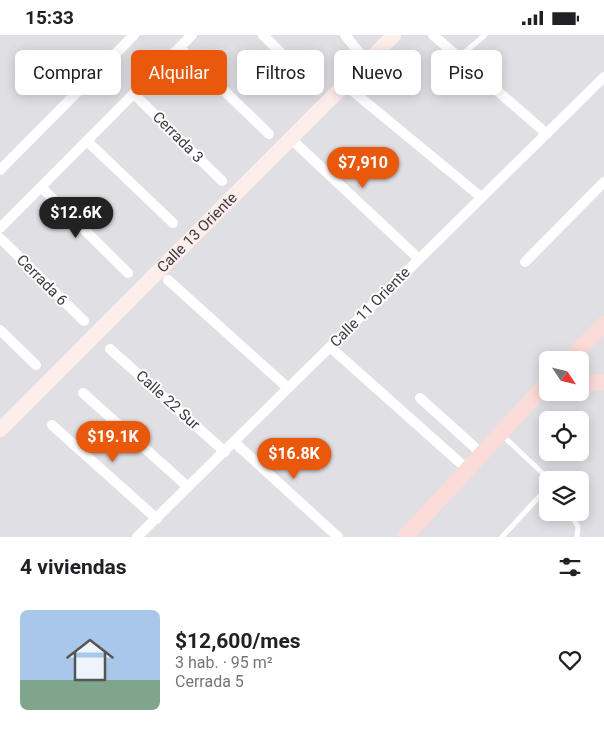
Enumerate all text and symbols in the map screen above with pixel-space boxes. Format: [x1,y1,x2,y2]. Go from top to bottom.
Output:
text: 15:33 [25,6,74,29]
chip: Comprar [15,50,121,95]
chip: Alquilar [131,50,227,95]
chip: Filtros [237,50,324,95]
chip: Nuevo [334,50,421,95]
chip: Piso [431,50,502,95]
street label: Cerrada 3 [149,108,207,166]
pin: $7,910 [322,147,404,189]
text: $7,910 [338,153,388,172]
street label: Calle 13 Oriente [153,189,241,276]
pin: $12.6K [35,197,117,239]
text: $12.6K [50,203,102,222]
street label: Cerrada 6 [13,251,71,309]
street label: Calle 11 Oriente [326,263,414,351]
north arrow [539,351,589,401]
map controls [539,351,589,521]
street label: Calle 22 Sur [132,367,204,433]
button: locate [539,411,589,461]
pin: $19.1K [72,421,154,463]
text: $19.1K [87,427,139,446]
pin: $16.8K [253,437,335,480]
text: $16.8K [268,444,320,463]
button: layers [539,471,589,521]
icon: filters [556,553,584,581]
text: 4 viviendas [20,555,127,579]
text: $12,600/mes [175,629,301,653]
icon: home [60,630,120,690]
icon: heart [556,646,584,674]
text: 3 hab. · 95 m² [175,653,273,672]
text: Cerrada 5 [175,672,244,691]

